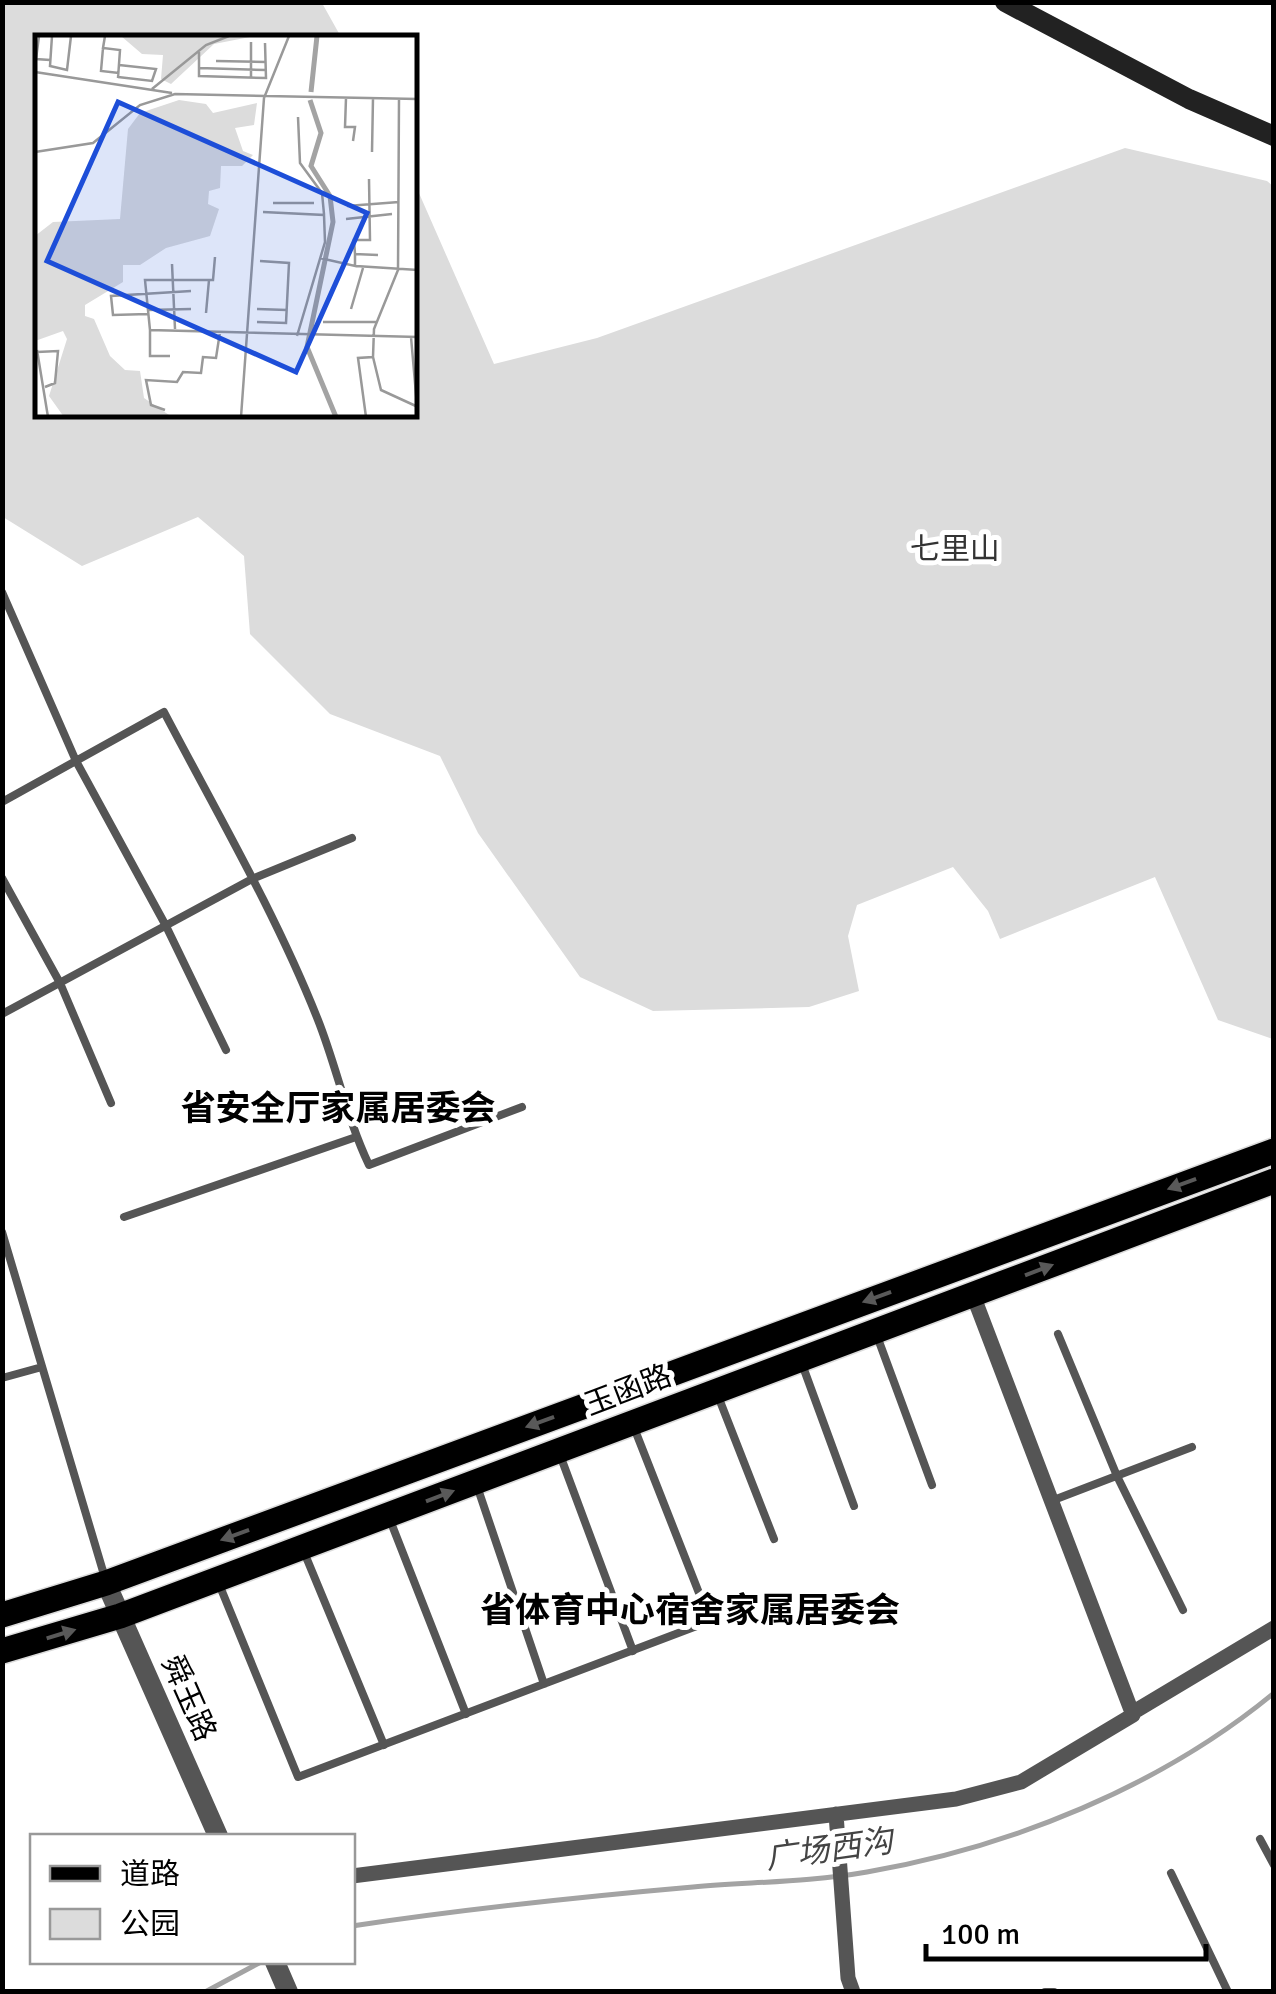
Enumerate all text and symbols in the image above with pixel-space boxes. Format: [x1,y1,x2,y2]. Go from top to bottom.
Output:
inset map [35,35,418,418]
park label: 七里山 [910,531,1000,568]
district label: 省安全厅家属居委会 [180,1087,496,1130]
one-way arrow [1167,1177,1197,1193]
one-way arrow [1024,1262,1054,1277]
one-way arrow [862,1290,892,1305]
street label: 玉函路 [580,1357,677,1424]
one-way arrow [524,1415,554,1430]
one-way arrow [426,1487,456,1503]
one-way arrow [219,1528,249,1543]
district label: 省体育中心宿舍家属居委会 [480,1589,900,1632]
one-way arrow [46,1626,77,1641]
street label: 舜玉路 [153,1650,224,1747]
water label: 广场西沟 [763,1821,898,1878]
legend [30,1834,355,1964]
text: 道路 [120,1856,180,1893]
scale bar [926,1899,1206,1961]
text: 公园 [120,1906,180,1943]
text: 100 m [941,1916,1020,1953]

